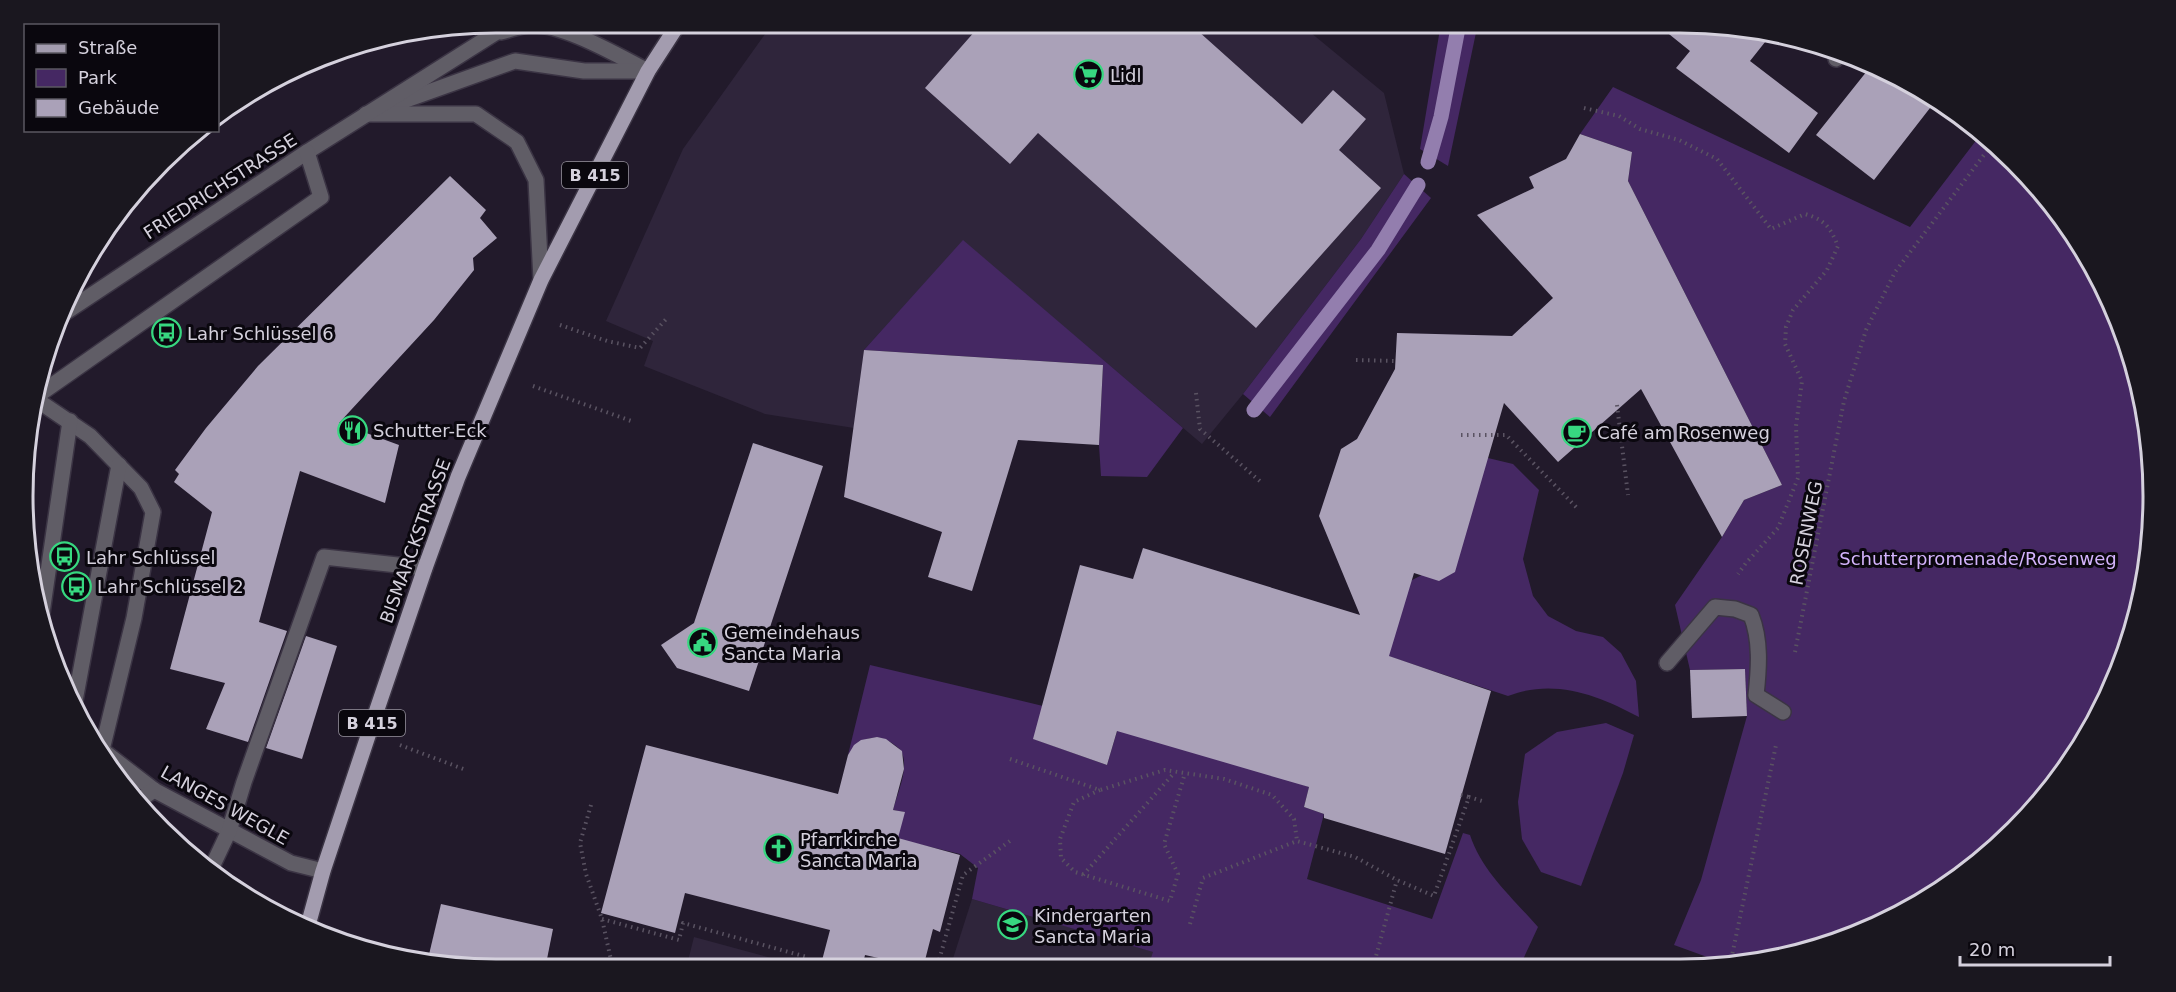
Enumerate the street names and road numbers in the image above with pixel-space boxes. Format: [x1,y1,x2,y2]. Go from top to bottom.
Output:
street label: FRIEDRICHSTRASSE [140,129,300,243]
road number: B 415 [562,162,628,188]
street label: BISMARCKSTRASSE [375,456,455,626]
street label: ROSENWEG [1786,479,1826,587]
road number: B 415 [339,710,405,736]
street label: LANGES WEGLE [157,761,293,849]

